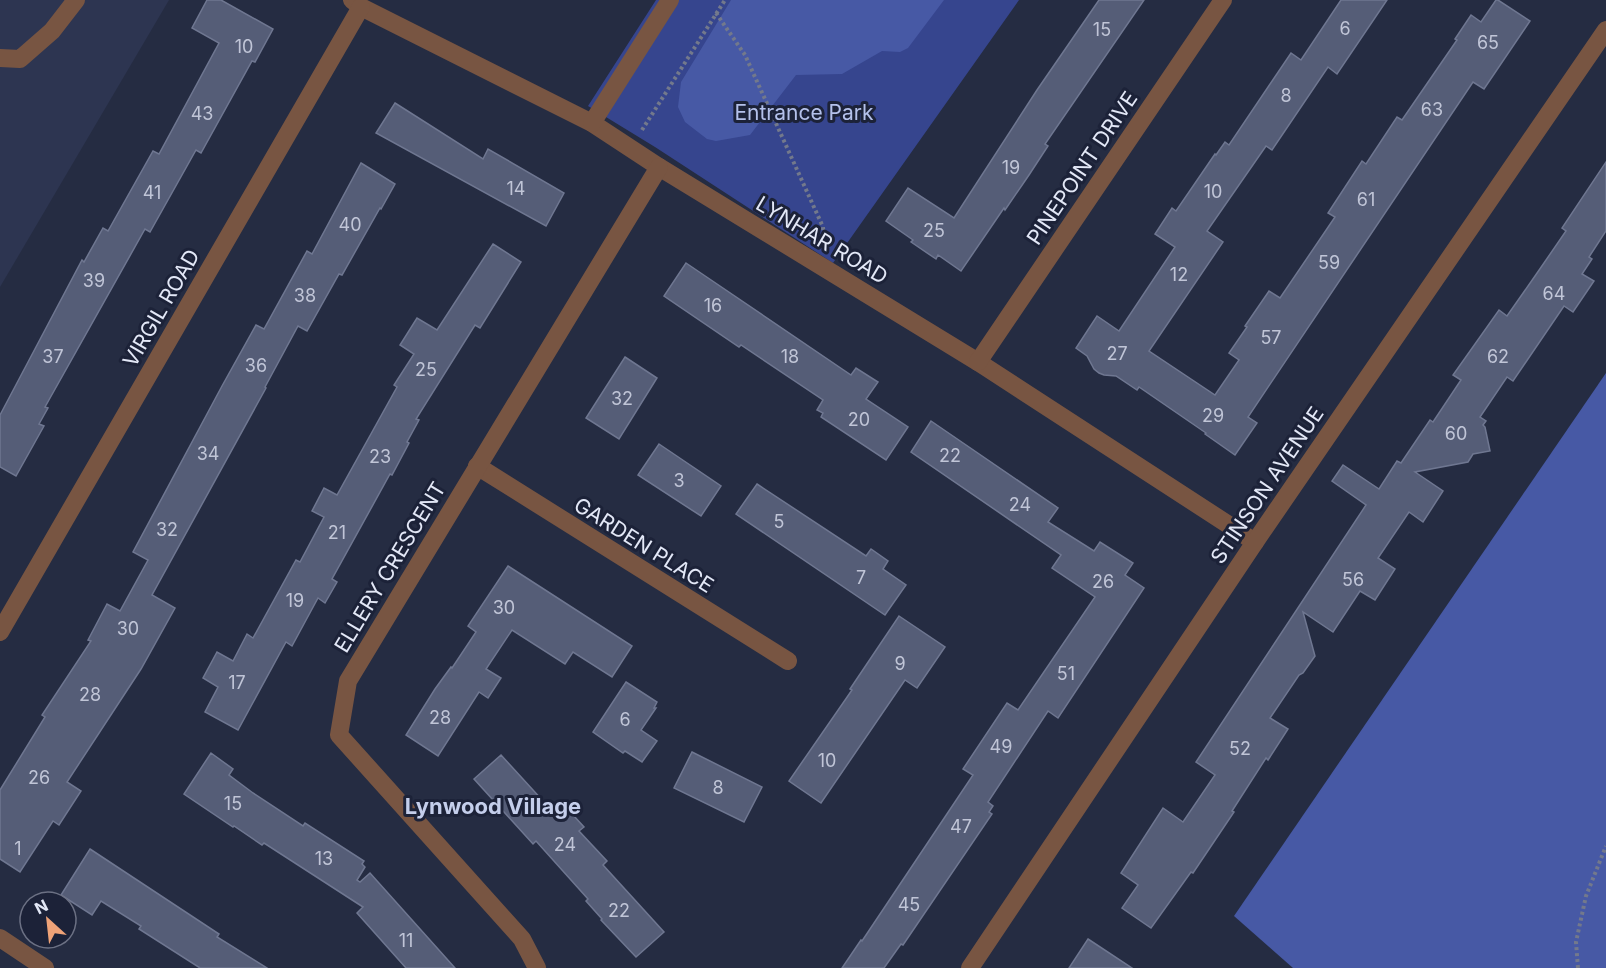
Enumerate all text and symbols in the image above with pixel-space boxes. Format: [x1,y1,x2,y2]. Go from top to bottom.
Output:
house number: 6 [1339,18,1351,39]
house number: 15 [1093,19,1111,40]
house number: 65 [1477,32,1499,53]
house number: 10 [235,36,253,57]
house number: 8 [1280,85,1292,106]
street label: PINEPOINT DRIVE [1022,87,1142,249]
house number: 63 [1421,99,1443,120]
park label: Entrance Park [734,100,874,125]
house number: 43 [191,103,213,124]
house number: 19 [1002,157,1020,178]
house number: 14 [507,178,525,199]
house number: 10 [1204,181,1222,202]
house number: 41 [143,182,161,203]
house number: 61 [1357,189,1375,210]
street label: LYNHAR ROAD [752,191,892,289]
house number: 40 [339,214,361,235]
house number: 25 [923,220,945,241]
street label: VIRGIL ROAD [117,245,205,371]
house number: 59 [1318,252,1340,273]
house number: 12 [1170,264,1188,285]
house number: 39 [83,270,105,291]
house number: 64 [1543,283,1565,304]
house number: 38 [294,285,316,306]
house number: 16 [704,295,722,316]
house number: 57 [1260,327,1282,348]
house number: 27 [1106,343,1128,364]
house number: 37 [42,346,64,367]
house number: 18 [781,346,799,367]
house number: 62 [1487,346,1509,367]
house number: 36 [245,355,267,376]
house number: 25 [415,359,437,380]
house number: 32 [611,388,633,409]
street label: STINSON AVENUE [1205,402,1329,568]
house number: 29 [1202,405,1224,426]
house number: 20 [848,409,870,430]
house number: 60 [1445,423,1467,444]
house number: 34 [197,443,219,464]
house number: 22 [939,445,961,466]
house number: 23 [369,446,391,467]
house number: 3 [673,470,685,491]
street label: ELLERY CRESCENT [329,477,451,657]
street label: GARDEN PLACE [570,492,718,598]
house number: 24 [1009,494,1031,515]
house number: 5 [774,511,784,532]
house number: 32 [156,519,178,540]
house number: 21 [328,522,346,543]
house number: 7 [856,567,866,588]
house number: 56 [1342,569,1364,590]
house number: 26 [1092,571,1114,592]
house number: 19 [286,590,304,611]
house number: 30 [493,597,515,618]
house number: 30 [117,618,139,639]
house number: 9 [894,653,906,674]
house number: 51 [1057,663,1075,684]
house number: 17 [228,672,246,693]
house number: 28 [79,684,101,705]
house number: 28 [429,707,451,728]
house number: 6 [619,709,631,730]
house number: 49 [990,736,1012,757]
house number: 52 [1229,738,1251,759]
house number: 10 [818,750,836,771]
house number: 26 [28,767,50,788]
house number: 8 [712,777,724,798]
house number: 15 [224,793,242,814]
district label: Lynwood Village [405,793,581,819]
house number: 47 [950,816,972,837]
house number: 24 [554,834,576,855]
house number: 1 [14,838,22,859]
house number: 13 [315,848,333,869]
north arrow [18,890,78,950]
house number: 45 [898,894,920,915]
text: N [31,895,51,918]
house number: 22 [608,900,630,921]
house number: 11 [399,930,413,951]

